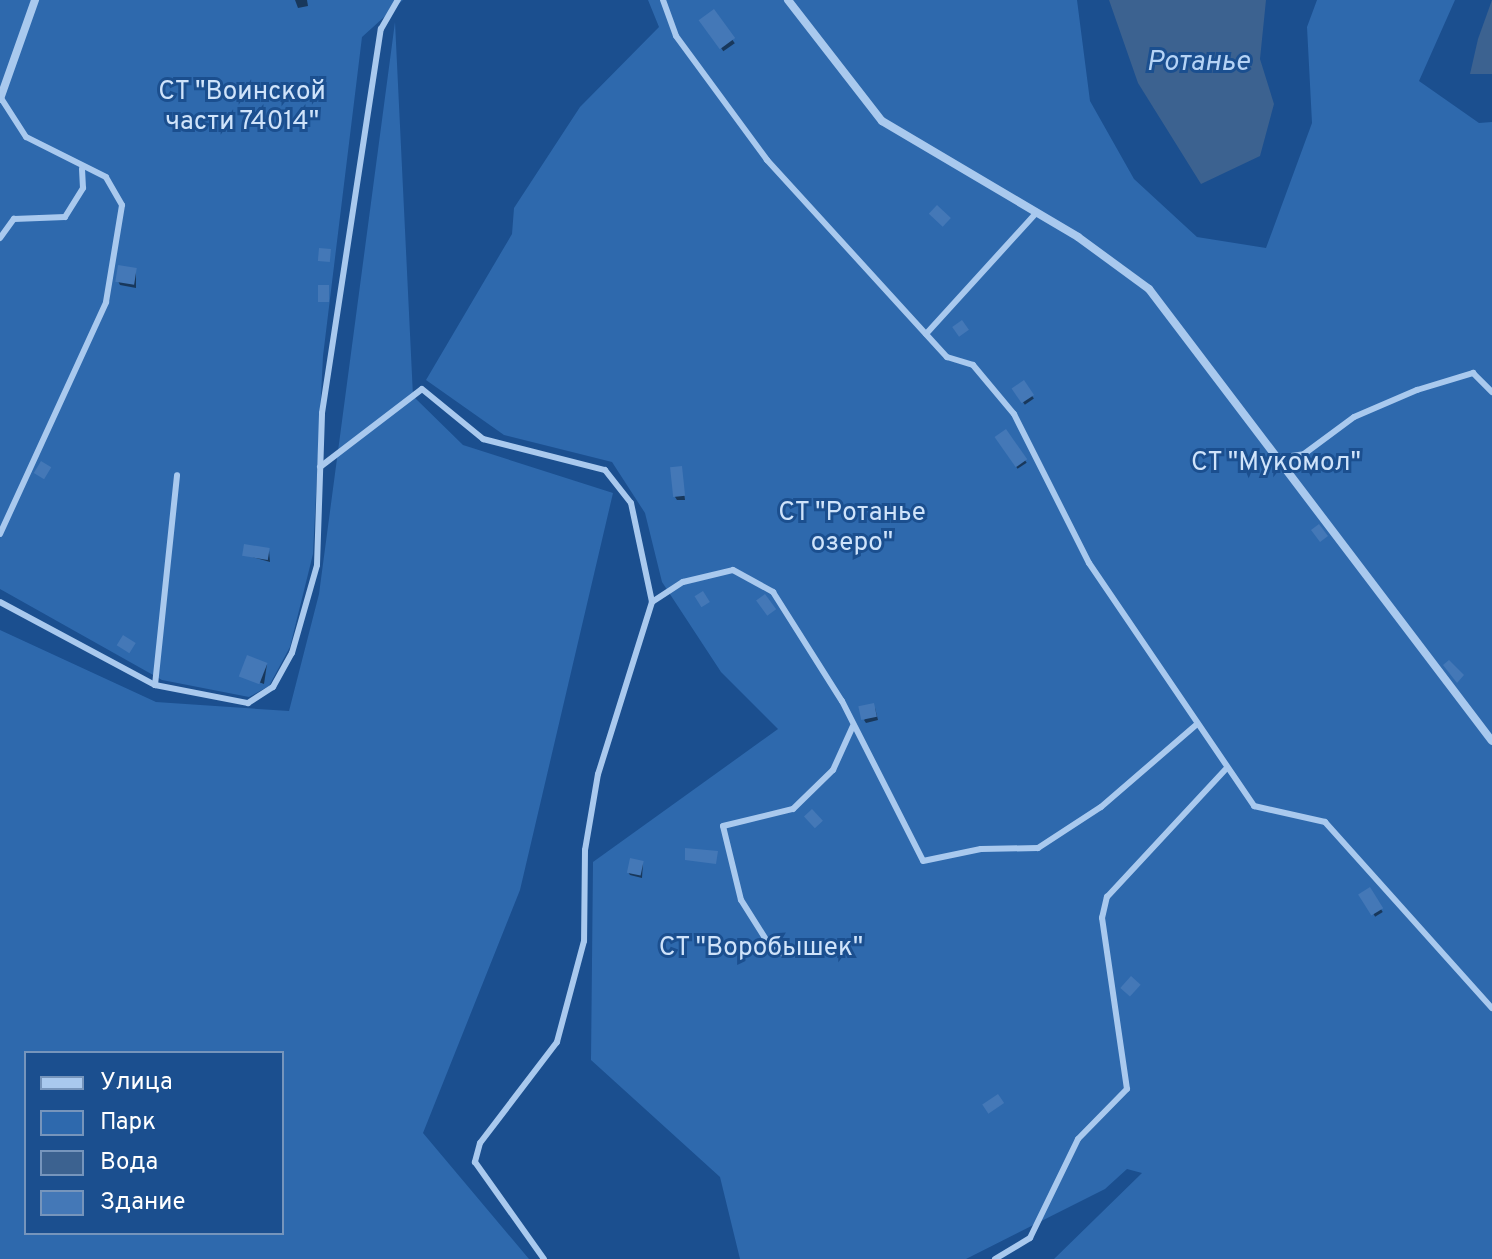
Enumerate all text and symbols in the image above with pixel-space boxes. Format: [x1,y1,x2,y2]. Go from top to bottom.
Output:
water label: Ротанье [1146,46,1250,80]
park label: СТ "Воинской части 74014" [158,77,326,138]
park label: СТ "Мукомол" [1190,448,1362,480]
park label: СТ "Ротанье озеро" [778,498,926,560]
park label: СТ "Воробышек" [658,933,864,965]
legend [24,1051,284,1235]
text: Улица [100,1068,173,1098]
text: Парк [100,1108,156,1138]
text: Вода [100,1148,158,1178]
text: Здание [100,1188,186,1218]

